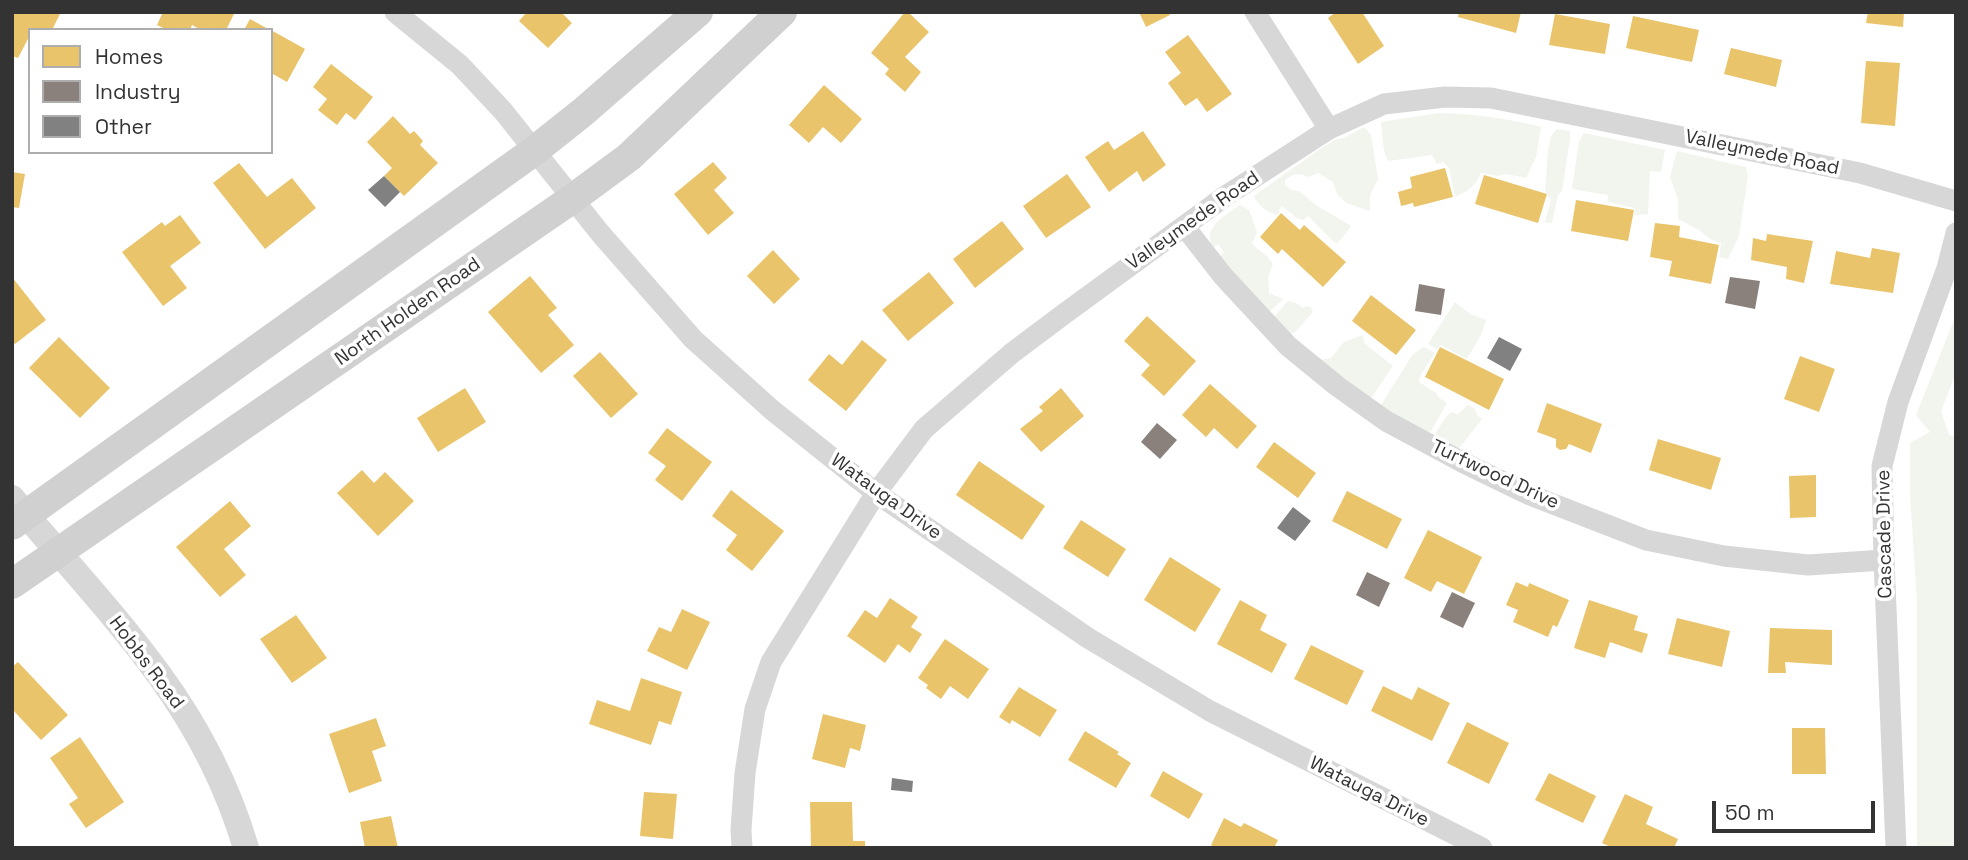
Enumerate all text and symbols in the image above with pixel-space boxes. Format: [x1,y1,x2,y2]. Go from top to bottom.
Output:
legend [28,28,273,154]
text: Homes [95,43,163,70]
text: Industry [95,78,181,105]
text: Other [95,113,152,140]
street label: Valleymede Road [1683,126,1841,180]
street label: Valleymede Road [1122,167,1264,275]
street label: North Holden Road [331,253,485,371]
street label: Turfwood Drive [1428,435,1562,515]
street label: Watauga Drive [826,449,946,545]
street label: Cascade Drive [1872,469,1898,599]
street label: Hobbs Road [104,612,188,714]
street label: Watauga Drive [1305,752,1433,832]
scale bar [1716,786,1879,830]
text: 50 m [1725,799,1775,826]

